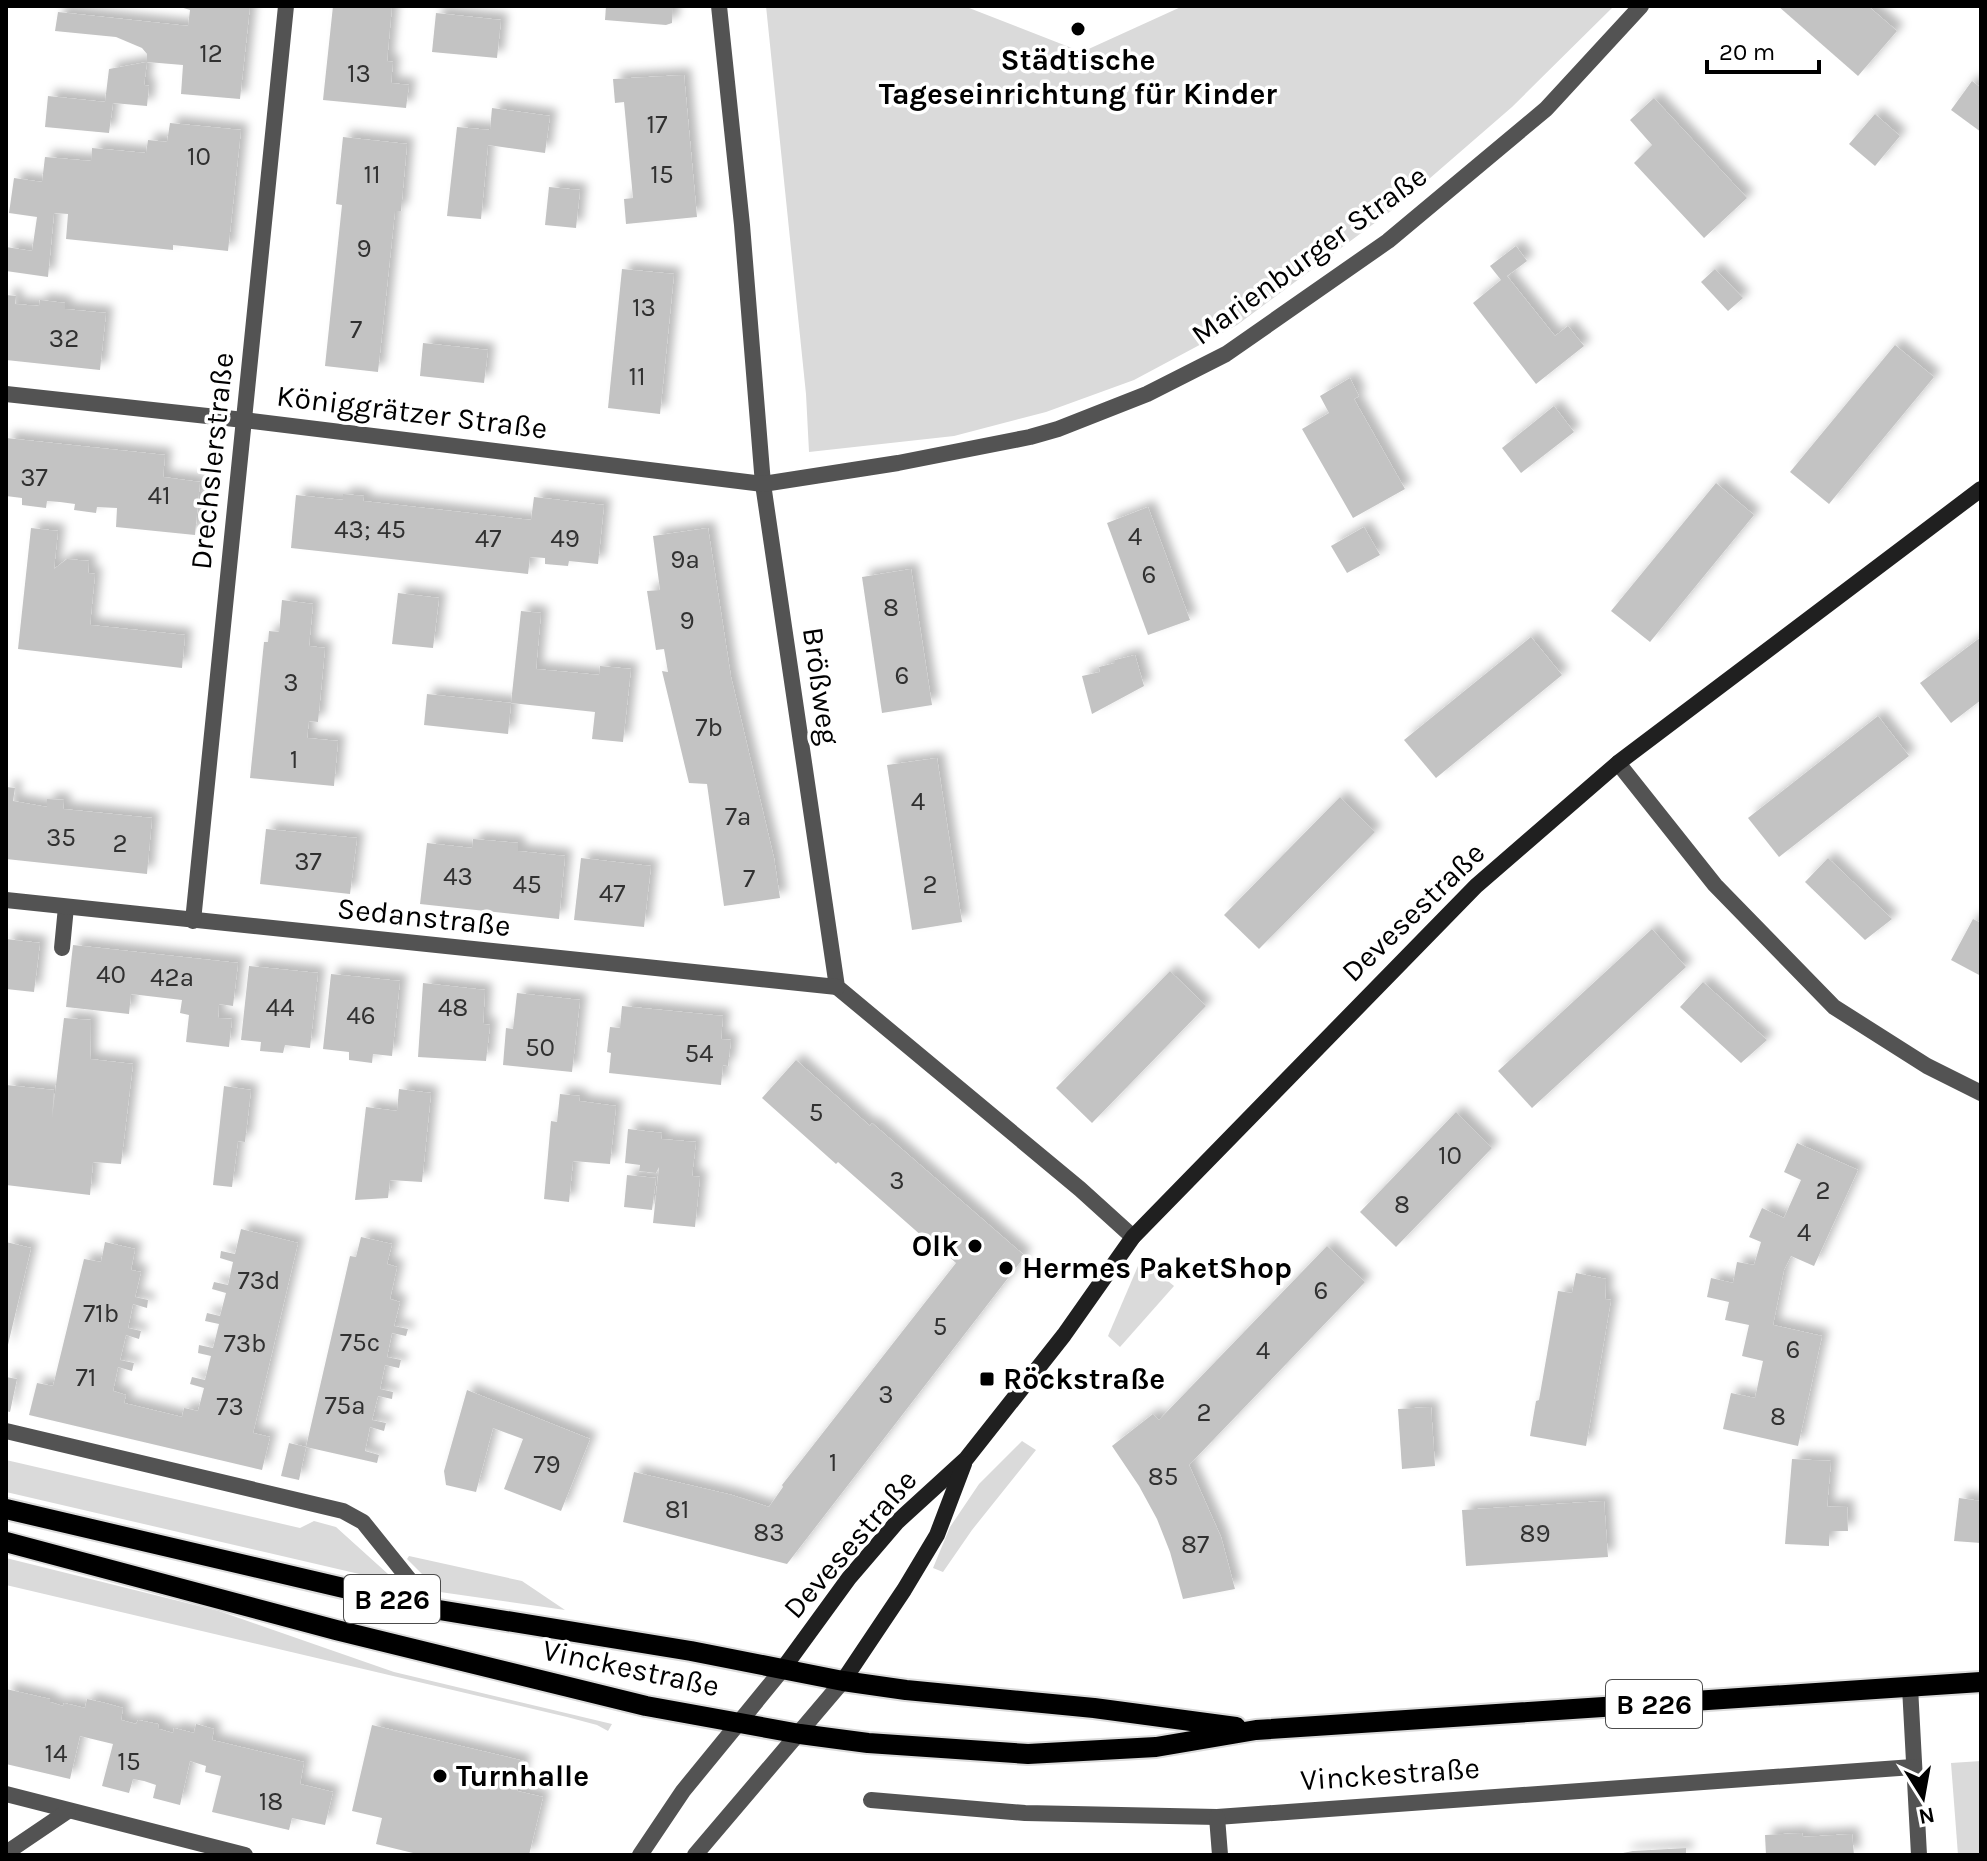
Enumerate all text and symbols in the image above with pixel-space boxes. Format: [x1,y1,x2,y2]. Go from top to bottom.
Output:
marker: Städtische Tageseinrichtung für Kinder [1069,20,1087,38]
scale bar [1707,24,1819,74]
house number: 12 [199,38,223,69]
text: 20 m [1719,38,1775,66]
place label: Städtische Tageseinrichtung für Kinder [879,42,1277,112]
house number: 13 [347,58,371,89]
house number: 17 [647,109,667,140]
house number: 10 [187,141,211,172]
street label: Marienburger Straße [1184,157,1434,353]
house number: 11 [363,159,381,190]
house number: 15 [650,159,674,190]
house number: 9 [356,233,372,264]
house number: 13 [632,292,656,323]
house number: 7 [350,314,362,345]
house number: 32 [49,323,79,354]
street label: Drechslerstraße [183,351,241,571]
house number: 11 [628,361,646,392]
street label: Königgrätzer Straße [275,378,549,446]
house number: 37 [20,462,48,493]
house number: 41 [147,480,171,511]
house number: 43; 45 [334,514,406,545]
house number: 4 [1128,521,1142,552]
house number: 47 [475,523,501,554]
house number: 49 [550,523,580,554]
house number: 9a [670,544,700,575]
house number: 6 [1142,559,1156,590]
house number: 8 [883,592,899,623]
house number: 9 [679,605,695,636]
street label: Brößweg [795,625,847,747]
house number: 6 [895,660,909,691]
house number: 3 [283,667,299,698]
house number: 7b [695,712,723,743]
house number: 1 [290,744,298,775]
house number: 4 [911,786,925,817]
house number: 7a [725,801,751,832]
house number: 35 [46,822,76,853]
house number: 2 [112,828,128,859]
street label: Devesestraße [1334,835,1492,989]
house number: 37 [294,846,322,877]
house number: 43 [443,861,473,892]
house number: 7 [743,863,755,894]
house number: 45 [512,869,542,900]
house number: 2 [922,869,938,900]
house number: 47 [599,878,625,909]
street label: Sedanstraße [336,890,512,944]
house number: 40 [96,959,126,990]
house number: 42a [150,962,194,993]
house number: 44 [265,992,295,1023]
house number: 48 [438,992,468,1023]
house number: 46 [346,1000,376,1031]
house number: 50 [525,1032,555,1063]
house number: 54 [684,1038,714,1069]
house number: 5 [809,1097,823,1128]
house number: 10 [1438,1140,1462,1171]
house number: 3 [889,1165,905,1196]
house number: 2 [1815,1175,1831,1206]
house number: 8 [1394,1189,1410,1220]
house number: 4 [1797,1217,1811,1248]
place label: Olk [912,1228,959,1264]
marker: Olk [966,1237,984,1255]
place label: Hermes PaketShop [1022,1250,1292,1286]
marker: Hermes PaketShop [997,1259,1015,1277]
house number: 73d [238,1265,280,1296]
house number: 6 [1314,1275,1328,1306]
house number: 71b [83,1298,119,1329]
house number: 5 [933,1311,947,1342]
house number: 75c [340,1327,380,1358]
house number: 73b [224,1328,266,1359]
house number: 6 [1786,1334,1800,1365]
house number: 4 [1256,1335,1270,1366]
place label: Röckstraße [1003,1361,1165,1397]
house number: 71 [76,1362,96,1393]
marker: Röckstraße [978,1370,996,1388]
house number: 3 [878,1379,894,1410]
house number: 75a [324,1390,366,1421]
house number: 73 [216,1391,244,1422]
house number: 2 [1196,1397,1212,1428]
house number: 8 [1770,1401,1786,1432]
house number: 1 [829,1447,837,1478]
house number: 79 [533,1449,561,1480]
house number: 85 [1148,1461,1178,1492]
street label: Devesestraße [776,1462,924,1626]
house number: 81 [665,1494,689,1525]
house number: 83 [753,1517,785,1548]
house number: 89 [1519,1518,1551,1549]
house number: 87 [1181,1529,1209,1560]
road number: B 226 [344,1575,440,1623]
street label: Vinckestraße [539,1632,723,1704]
road number: B 226 [1606,1680,1702,1728]
house number: 14 [44,1738,68,1769]
house number: 15 [117,1746,141,1777]
street label: Vinckestraße [1299,1750,1481,1798]
north arrow [1883,1757,1963,1837]
place label: Turnhalle [456,1758,589,1794]
marker: Turnhalle [431,1767,449,1785]
house number: 18 [259,1786,283,1817]
text: N [1916,1801,1937,1830]

